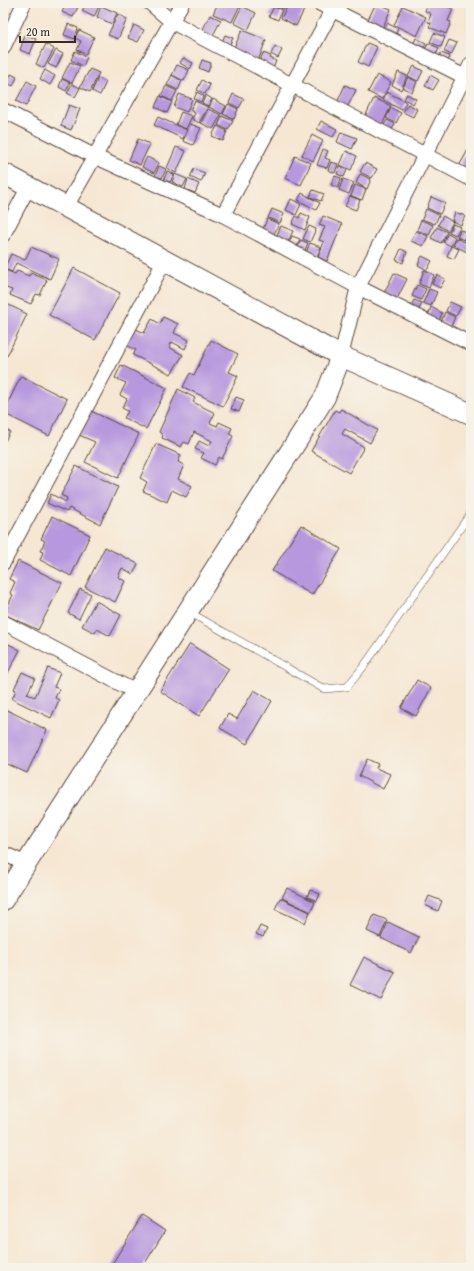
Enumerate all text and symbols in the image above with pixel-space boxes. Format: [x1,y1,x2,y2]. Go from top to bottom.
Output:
scale bar [20,18,75,44]
text: 20 m [26,23,50,40]

